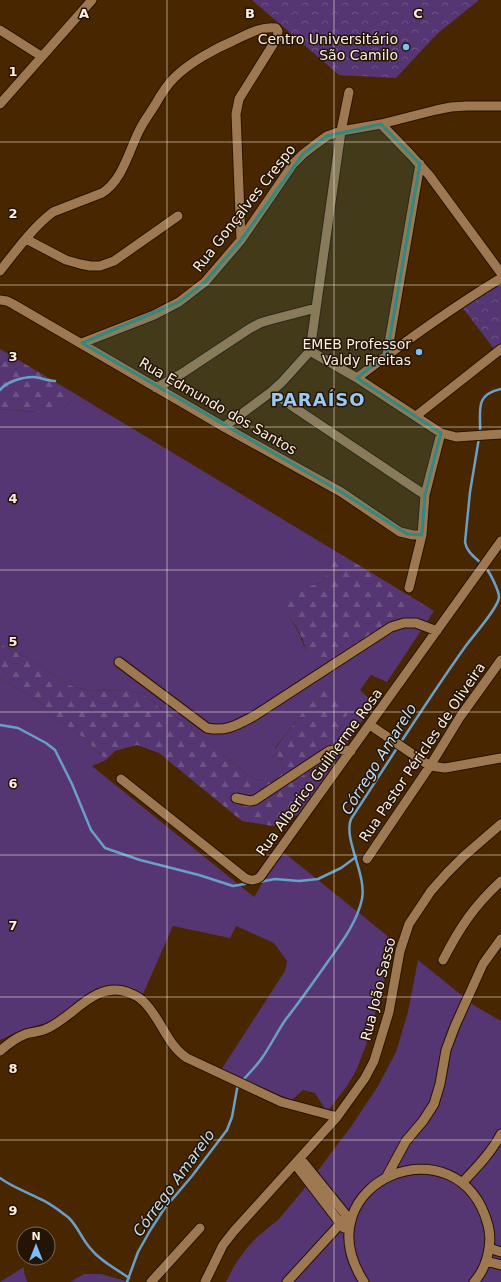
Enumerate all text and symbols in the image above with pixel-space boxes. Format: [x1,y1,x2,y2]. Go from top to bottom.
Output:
text: A [79,6,89,21]
text: B [245,6,255,21]
text: C [413,6,423,21]
place label: Centro Universitário São Camilo [258,31,398,63]
marker: Centro Universitário São Camilo [401,42,411,52]
text: 1 [8,64,18,79]
street label: Rua Gonçalves Crespo [189,141,299,275]
text: 2 [8,206,18,221]
place label: EMEB Professor Valdy Freitas [303,336,411,368]
marker: EMEB Professor Valdy Freitas [414,347,424,357]
text: 3 [8,349,18,364]
street label: Rua Edmundo dos Santos [137,354,299,458]
district label: PARAÍSO [270,389,366,410]
text: 4 [8,491,18,506]
text: 5 [8,634,18,649]
street label: Rua Pastor Péricles de Oliveira [356,659,488,845]
street label: Rua Alberico Guilherme Rosa [253,685,385,859]
water label: Córrego Amarelo [338,700,420,818]
text: 6 [8,776,18,791]
text: 7 [8,918,18,933]
street label: Rua João Sasso [357,936,399,1042]
text: 8 [8,1061,18,1076]
water label: Córrego Amarelo [129,1126,219,1240]
text: 9 [8,1203,18,1218]
north arrow [16,1226,56,1266]
text: N [31,1230,41,1243]

